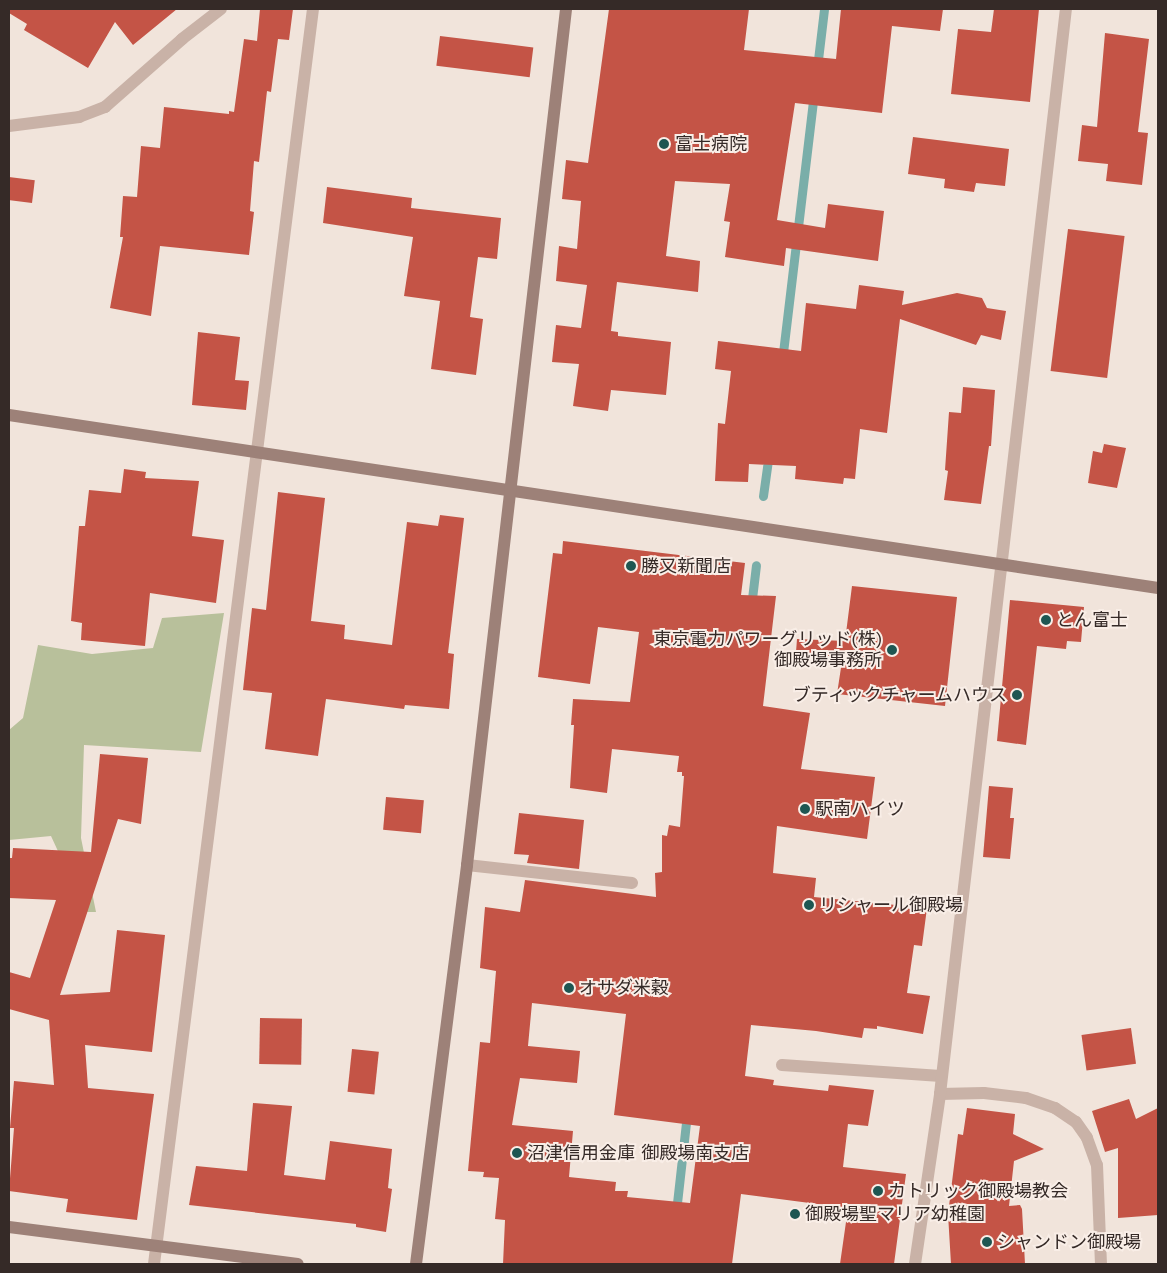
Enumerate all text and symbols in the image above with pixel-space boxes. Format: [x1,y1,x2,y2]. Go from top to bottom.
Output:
place label: 富士病院 [675,133,747,155]
marker: 富士病院 [657,137,671,151]
place label: 勝又新聞店 [641,555,731,577]
marker: 勝又新聞店 [625,560,637,572]
place label: とん富士 [1056,609,1128,631]
marker: とん富士 [1040,614,1052,626]
place label: 東京電力パワーグリッド(株) 御殿場事務所 [653,629,882,672]
marker: 東京電力パワーグリッド(株) 御殿場事務所 [886,644,898,656]
place label: ブティックチャームハウス [791,684,1007,706]
marker: ブティックチャームハウス [1011,689,1023,701]
place label: 駅南ハイツ [815,798,905,820]
marker: 駅南ハイツ [799,803,811,815]
place label: リシャール御殿場 [819,894,963,916]
marker: リシャール御殿場 [803,899,815,911]
place label: オサダ米穀 [579,977,669,999]
marker: オサダ米穀 [563,982,575,994]
place label: 沼津信用金庫 御殿場南支店 [527,1142,749,1164]
marker: 沼津信用金庫 御殿場南支店 [511,1147,523,1159]
place label: カトリック御殿場教会 [888,1180,1068,1202]
marker: カトリック御殿場教会 [872,1185,884,1197]
place label: 御殿場聖マリア幼稚園 [805,1203,985,1225]
marker: 御殿場聖マリア幼稚園 [789,1208,801,1220]
place label: シャンドン御殿場 [997,1231,1141,1253]
marker: シャンドン御殿場 [981,1236,993,1248]

